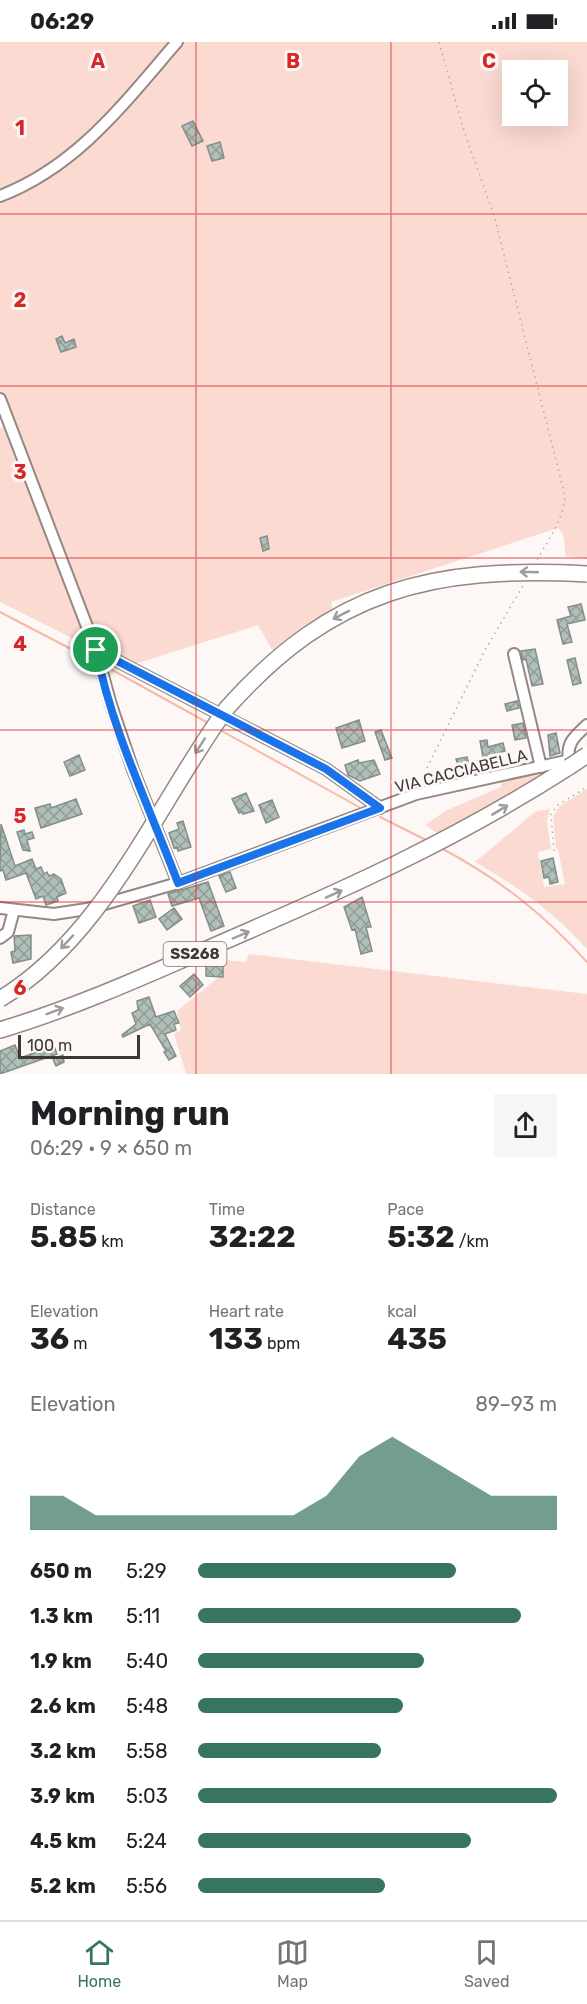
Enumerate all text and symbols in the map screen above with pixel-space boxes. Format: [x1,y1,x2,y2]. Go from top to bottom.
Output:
text: 06:29 [30,8,94,35]
text: A [91,49,106,73]
text: B [286,49,300,73]
text: C [482,49,496,73]
map controls [502,60,568,126]
button: locate [502,60,568,126]
text: 1 [15,116,25,140]
text: 2 [14,288,27,312]
text: 3 [13,460,27,484]
one-way arrow [519,566,539,577]
one-way arrow [332,609,350,621]
pin [70,624,121,675]
text: 4 [13,632,27,656]
icon: arrive [79,633,112,666]
one-way arrow [194,737,206,754]
street label: VIA CACCIABELLA [393,745,529,797]
text: 5 [14,804,27,828]
one-way arrow [491,804,508,816]
one-way arrow [325,888,343,899]
one-way arrow [231,928,249,940]
one-way arrow [61,934,75,949]
road number: SS268 [164,942,226,966]
text: 6 [13,976,27,1000]
one-way arrow [45,1005,64,1016]
scale bar [18,1032,140,1060]
text: 100 m [27,1036,72,1055]
text: Morning run [30,1094,230,1133]
button: share [494,1094,557,1157]
text: 06:29 · 9 × 650 m [30,1136,192,1160]
text: Distance [30,1200,96,1219]
text: Time [209,1200,245,1219]
text: Pace [387,1200,424,1219]
text: 5.85 [30,1219,97,1255]
text: 32:22 [209,1219,296,1255]
text: 5:32 [387,1219,455,1255]
text: km [97,1232,124,1251]
text: /km [455,1232,489,1251]
text: Elevation [30,1302,99,1321]
text: Heart rate [209,1302,284,1321]
text: kcal [387,1302,417,1321]
text: 36 [30,1321,69,1357]
text: 133 [209,1321,263,1357]
text: 435 [387,1321,447,1357]
text: m [69,1334,87,1353]
text: bpm [263,1334,300,1353]
text: Elevation [30,1392,116,1416]
text: 89–93 m [475,1392,557,1416]
text: 650 m [30,1559,92,1583]
text: 5:29 [126,1559,167,1583]
text: 1.3 km [30,1604,93,1628]
text: 5:11 [126,1604,160,1628]
text: 1.9 km [30,1649,92,1673]
text: 5:40 [126,1649,168,1673]
text: 2.6 km [30,1694,96,1718]
text: 5:48 [126,1694,168,1718]
text: 3.2 km [30,1739,96,1763]
text: 5:58 [126,1739,168,1763]
text: 3.9 km [30,1784,95,1808]
text: 5:03 [126,1784,168,1808]
text: 4.5 km [30,1829,96,1853]
text: 5:24 [126,1829,167,1853]
text: 5.2 km [30,1874,96,1898]
text: 5:56 [126,1874,167,1898]
tab: Home [77,1936,121,1991]
tab: Map [276,1936,309,1991]
tab: Saved [464,1936,510,1991]

